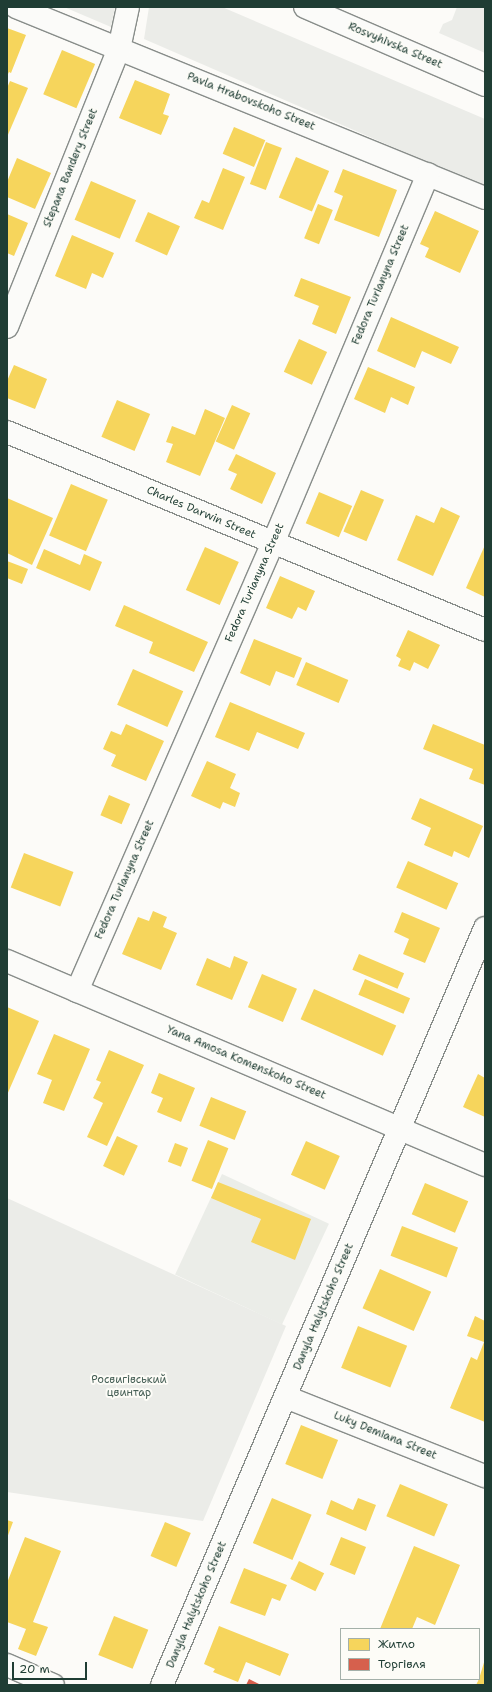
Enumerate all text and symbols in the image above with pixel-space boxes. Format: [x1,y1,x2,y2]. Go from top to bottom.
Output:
street label: Rosvyhivska Street [346,20,444,72]
street label: Pavla Hrabovskoho Street [185,70,317,134]
street label: Stepana Bandery Street [41,107,101,229]
street label: Fedora Turianyna Street [350,223,412,347]
street label: Charles Darwin Street [144,484,258,542]
street label: Fedora Turianyna Street [223,521,287,645]
street label: Fedora Turianyna Street [93,818,157,942]
street label: Yana Amosa Komenskoho Street [164,1023,328,1103]
street label: Danyla Halytskoho Street [291,1242,357,1372]
park label: Росвигівський цвинтар [91,1374,167,1400]
street label: Luky Demiana Street [332,1409,438,1463]
street label: Danyla Halytskoho Street [164,1540,230,1670]
legend [340,1628,480,1680]
text: Житло [378,1636,415,1652]
scale bar [14,1654,89,1680]
text: Торгівля [378,1656,426,1672]
text: 20 m [19,1661,50,1677]

